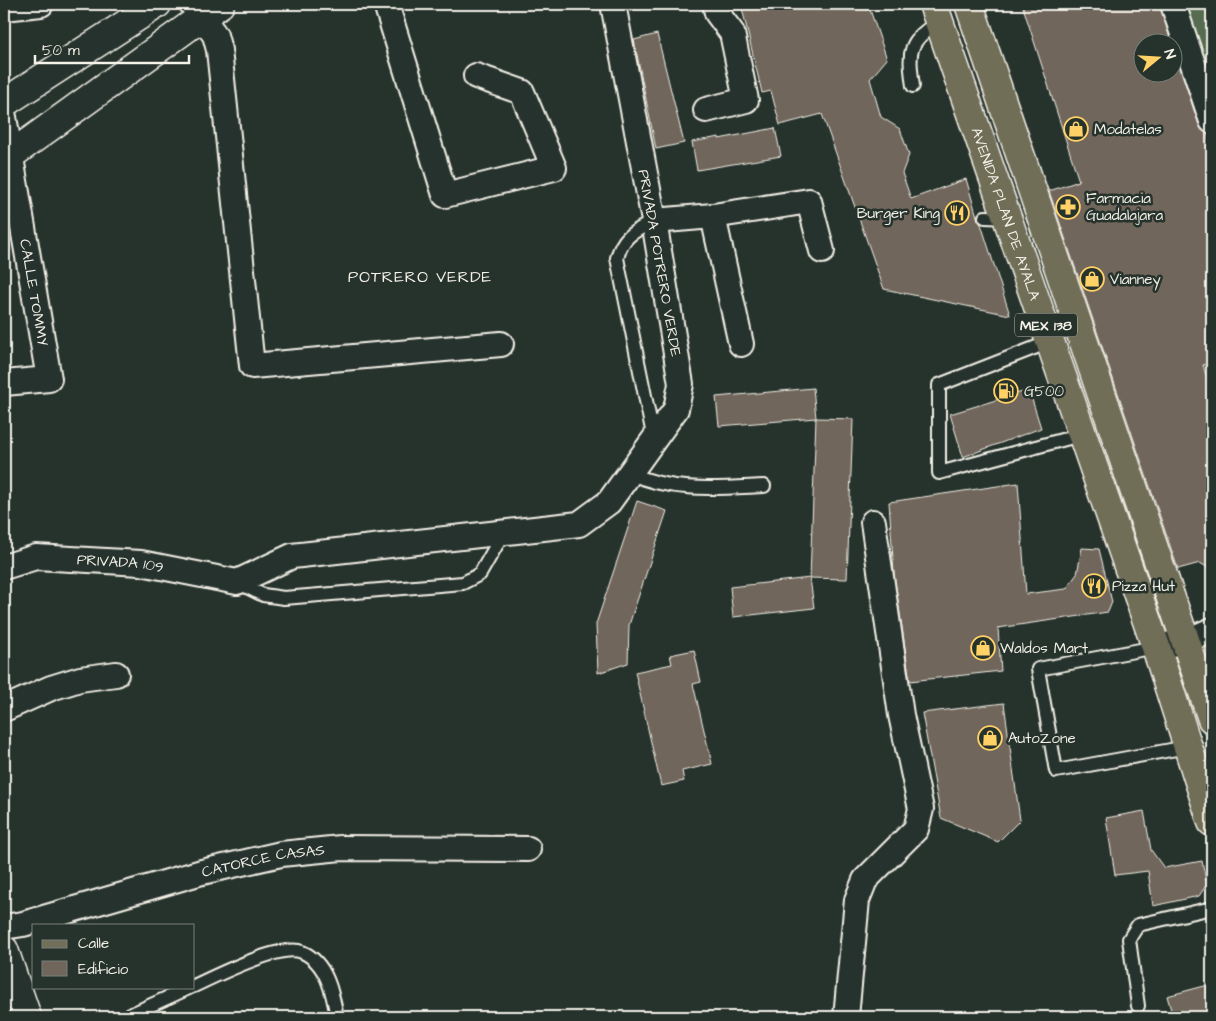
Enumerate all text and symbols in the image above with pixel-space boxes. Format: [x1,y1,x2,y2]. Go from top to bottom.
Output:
scale bar [35,32,189,64]
north arrow [1134,32,1184,82]
text: 50 m [42,40,80,61]
text: N [1159,47,1180,62]
shop icon: Modatelas [1063,116,1089,142]
place label: Modatelas [1094,119,1162,140]
street label: AVENIDA PLAN DE AYALA [966,125,1045,304]
street label: PRIVADA POTRERO VERDE [633,168,686,358]
place label: Farmacia Guadalajara [1086,188,1164,226]
pharmacy icon: Farmacia Guadalajara [1055,194,1081,220]
restaurant icon: Burger King [944,200,970,226]
place label: Burger King [857,203,940,225]
street label: CALLE TOMMY [14,237,53,348]
district label: POTRERO VERDE [348,266,492,288]
shop icon: Vianney [1079,266,1105,292]
place label: Vianney [1110,269,1161,291]
road number: MEX 138 [1015,314,1077,336]
fuel station icon: G500 [993,378,1019,404]
place label: G500 [1024,381,1064,402]
street label: PRIVADA 109 [76,549,165,578]
restaurant icon: Pizza Hut [1081,573,1107,599]
place label: Pizza Hut [1112,576,1175,597]
shop icon: Waldos Mart [970,635,996,661]
place label: Waldos Mart [1000,638,1088,659]
shop icon: AutoZone [977,725,1003,751]
place label: AutoZone [1008,728,1076,749]
street label: CATORCE CASAS [200,840,326,883]
legend [32,924,195,988]
text: Calle [78,933,109,954]
text: Edificio [78,959,129,980]

